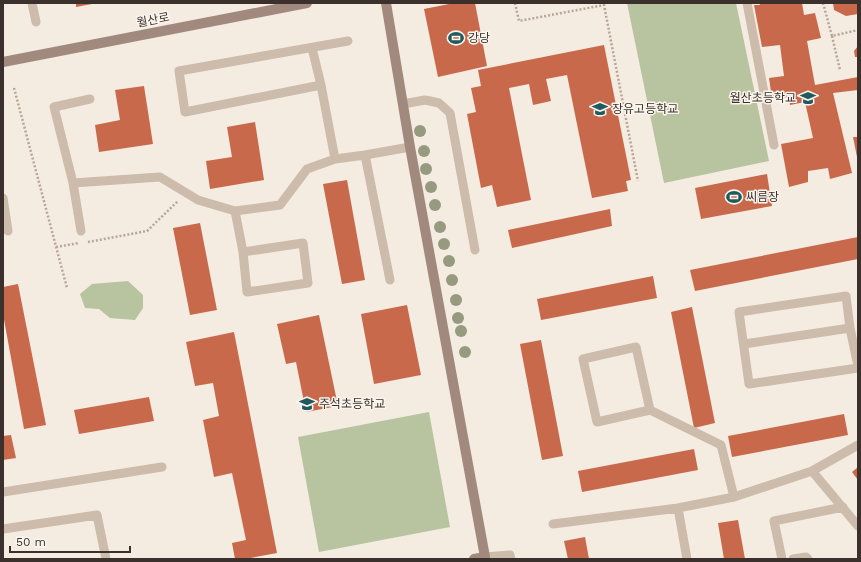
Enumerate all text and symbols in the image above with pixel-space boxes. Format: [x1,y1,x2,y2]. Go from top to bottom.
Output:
street label: 월산로 [135,10,171,30]
sports icon: 강당 [447,29,465,47]
place label: 강당 [468,31,490,45]
school or university icon: 월산초등학교 [799,89,817,107]
place label: 월산초등학교 [730,91,796,105]
school or university icon: 장유고등학교 [591,100,609,118]
place label: 장유고등학교 [612,102,678,116]
sports icon: 씨름장 [725,188,743,206]
place label: 씨름장 [746,190,779,204]
school or university icon: 주석초등학교 [298,395,316,413]
place label: 주석초등학교 [319,397,385,411]
scale bar [10,528,130,554]
text: 50 m [16,535,46,549]

